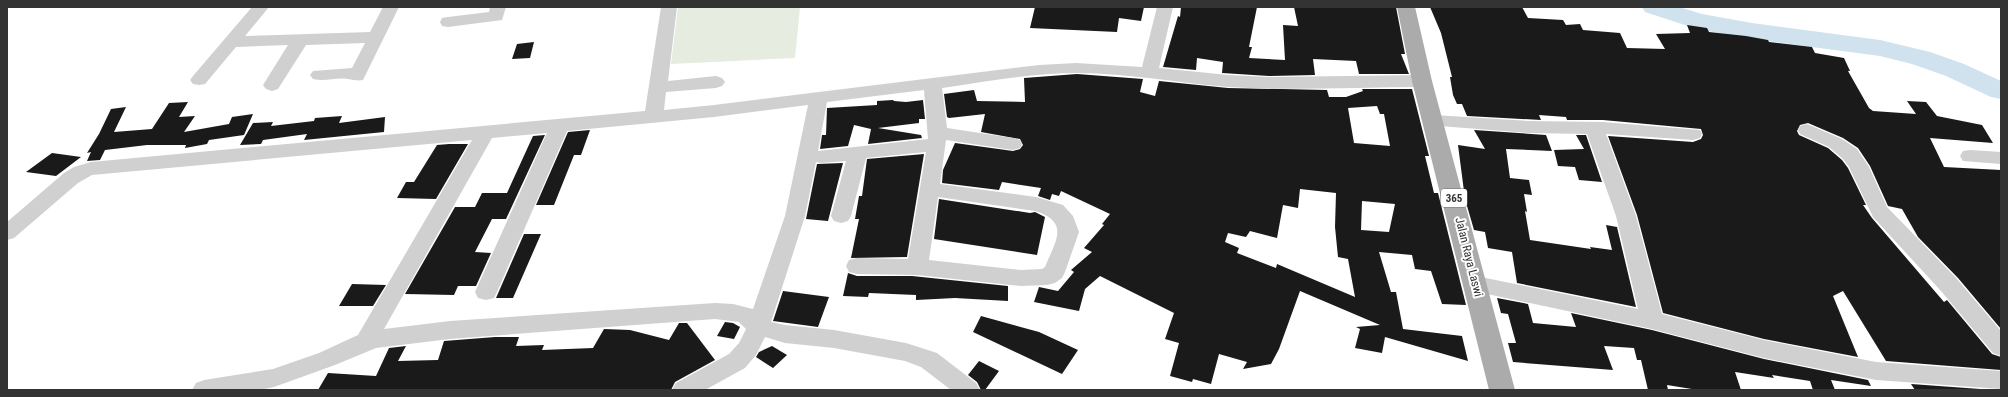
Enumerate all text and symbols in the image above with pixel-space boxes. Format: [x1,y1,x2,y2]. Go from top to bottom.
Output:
road number: 365 [1441,189,1467,207]
street label: Jalan Raya Laswi [1452,216,1486,298]

